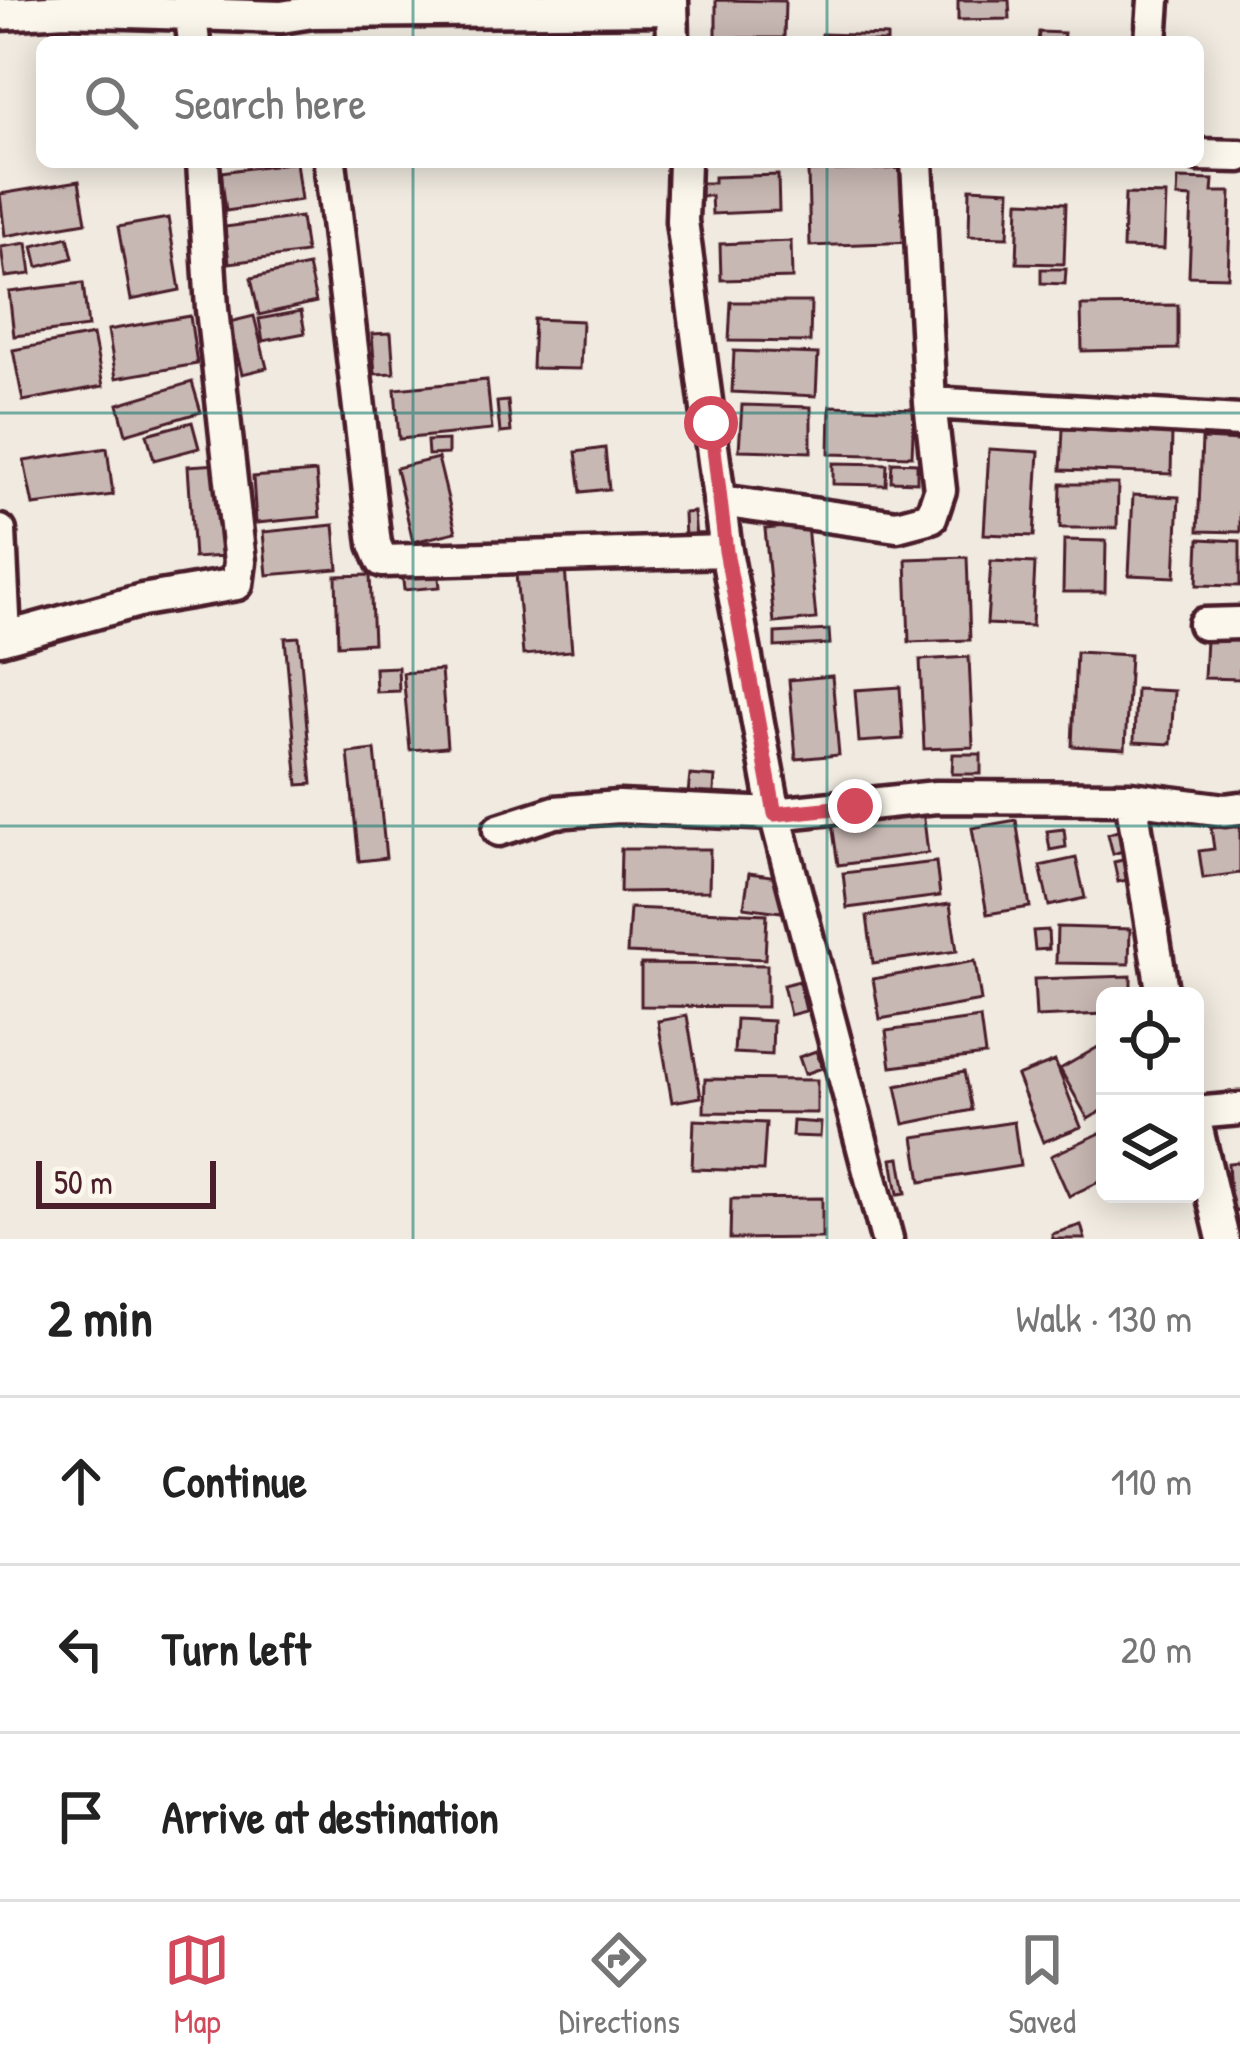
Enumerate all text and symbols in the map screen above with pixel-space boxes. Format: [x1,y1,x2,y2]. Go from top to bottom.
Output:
search box [36,36,1204,168]
icon: search [78,69,144,135]
text: Search here [174,72,366,133]
route start [684,396,738,450]
route end [828,779,882,833]
map controls [1096,987,1204,1203]
button: locate [1096,987,1204,1095]
button: layers [1096,1095,1204,1203]
scale bar [36,1155,216,1208]
text: 50 m [54,1160,113,1204]
text: 2 min [48,1283,153,1352]
text: Walk · 130 m [1016,1291,1192,1344]
icon: ahead [48,1448,114,1514]
text: Continue [162,1450,307,1511]
text: 110 m [1111,1454,1192,1507]
icon: left [48,1616,114,1682]
text: Turn left [162,1618,311,1679]
text: 20 m [1121,1622,1192,1675]
icon: arrive [48,1784,114,1850]
text: Arrive at destination [162,1786,499,1847]
tab: Map [164,1927,230,2043]
tab: Directions [559,1927,680,2043]
tab: Saved [1008,1927,1076,2043]

